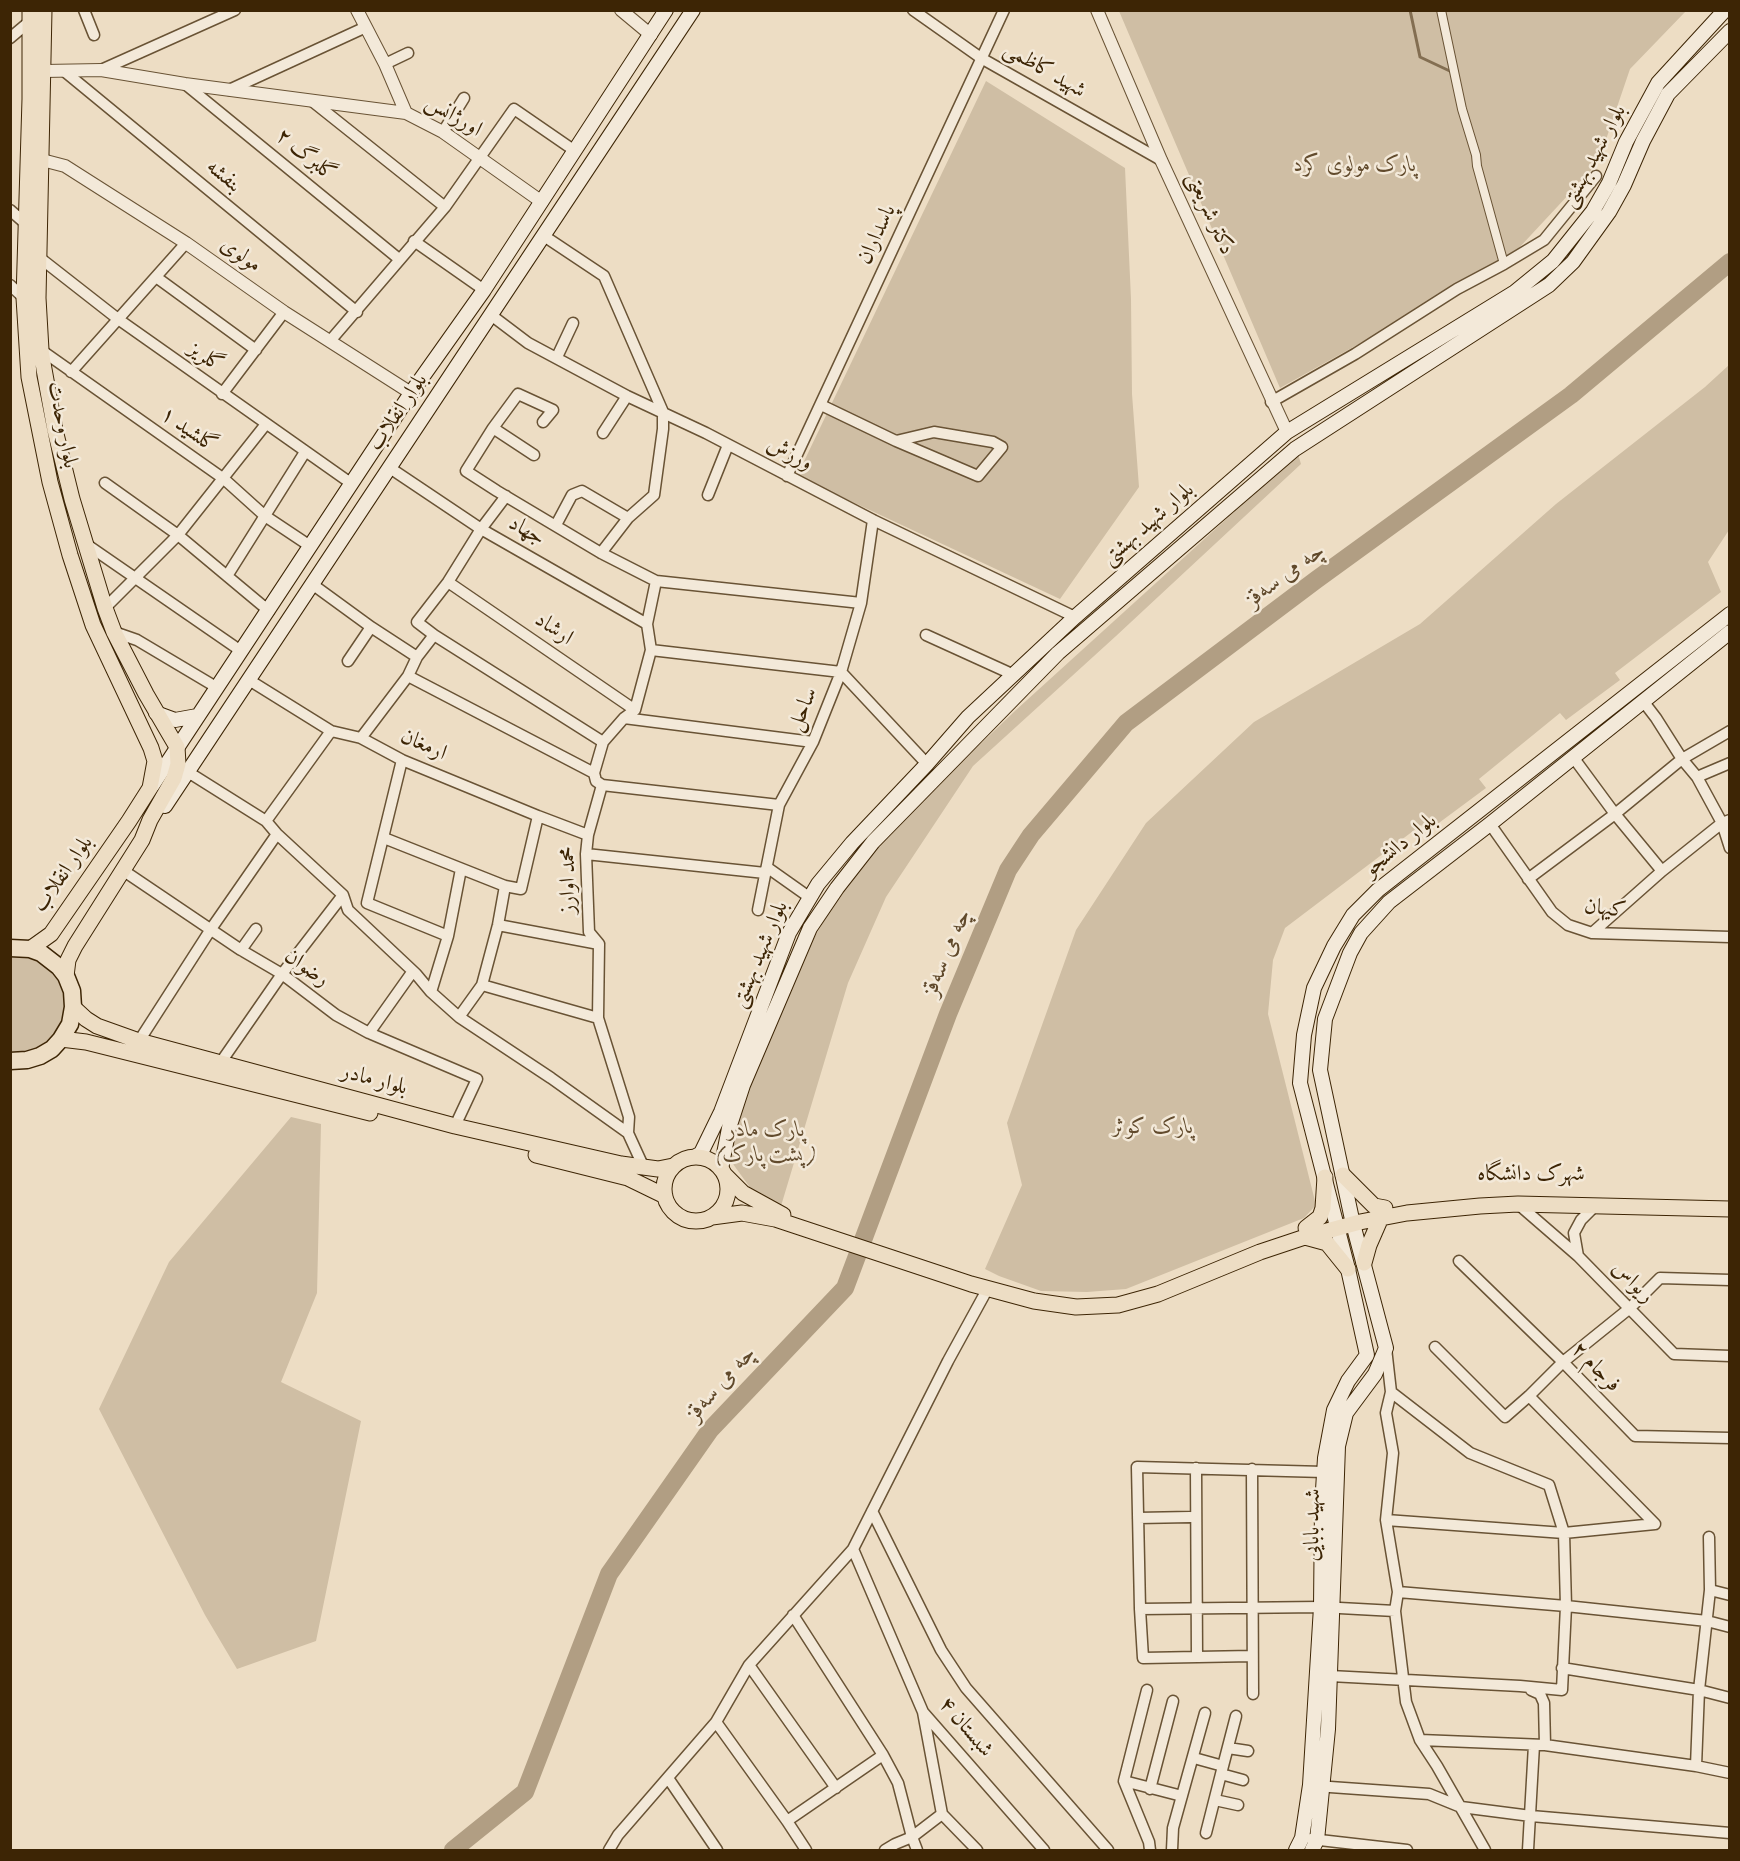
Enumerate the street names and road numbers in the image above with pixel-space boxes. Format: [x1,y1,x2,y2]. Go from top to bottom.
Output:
street label: شهید کاظمی [998,37,1090,105]
street label: اورژانس [420,90,486,144]
street label: بلوار شهید بهشتی [1557,101,1633,213]
street label: گلبرگ ۲ [269,124,341,188]
street label: بنفشه [200,155,246,199]
street label: دکتر شریعتی [1179,169,1239,259]
street label: پاسداران [853,201,903,269]
street label: مولوی [214,232,266,280]
street label: گلریز [182,337,228,379]
street label: بلوار انقلاب [363,369,435,457]
street label: بلوار وحدت [40,379,82,471]
street label: گلشید ۱ [155,402,221,460]
street label: ورزش [762,432,816,478]
street label: بلوار شهید بهشتی [1097,478,1201,572]
street label: جهاد [503,511,549,553]
street label: ارشاد [529,608,577,652]
street label: ساحل [783,684,825,736]
street label: ارمغان [396,724,450,768]
street label: بلوار دانشجو [1359,809,1443,883]
street label: بلوار انقلاب [28,831,100,919]
street label: محمد اوارز [556,846,582,914]
street label: کیهان [1582,894,1628,926]
street label: بلوار شهید بهشتی [727,898,795,1012]
street label: رضوان [278,944,334,994]
street label: بلوار مادر [338,1060,410,1102]
street label: شهرک دانشگاه [1477,1162,1585,1188]
street label: ریواس [1605,1256,1659,1310]
street label: فرجام ۲ [1565,1337,1625,1399]
street label: شهید بابایی [1300,1488,1328,1562]
street label: شبستان ۴ [932,1692,998,1764]

